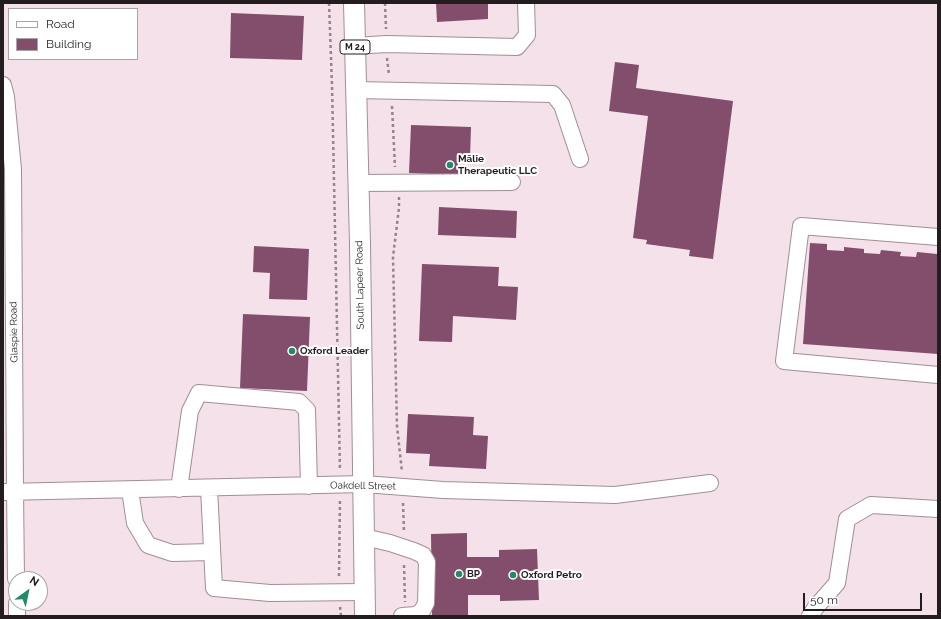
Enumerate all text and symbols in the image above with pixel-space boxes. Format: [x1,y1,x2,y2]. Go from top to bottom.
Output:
legend [8,8,138,60]
text: Road [46,17,75,31]
text: Building [46,37,92,51]
road number: M 24 [340,40,370,54]
place label: Mālie Therapeutic LLC [458,153,537,176]
marker: Mālie Therapeutic LLC [445,160,455,170]
street label: South Lapeer Road [353,240,367,330]
street label: Glaspie Road [7,301,21,363]
place label: Oxford Leader [300,345,369,357]
marker: Oxford Leader [287,346,297,356]
street label: Oakdell Street [330,479,396,493]
place label: BP [467,568,480,580]
marker: BP [454,569,464,579]
place label: Oxford Petro [521,569,582,581]
marker: Oxford Petro [508,570,518,580]
north arrow [8,571,48,611]
text: N [27,574,41,589]
scale bar [805,585,924,611]
text: 50 m [810,593,838,607]

